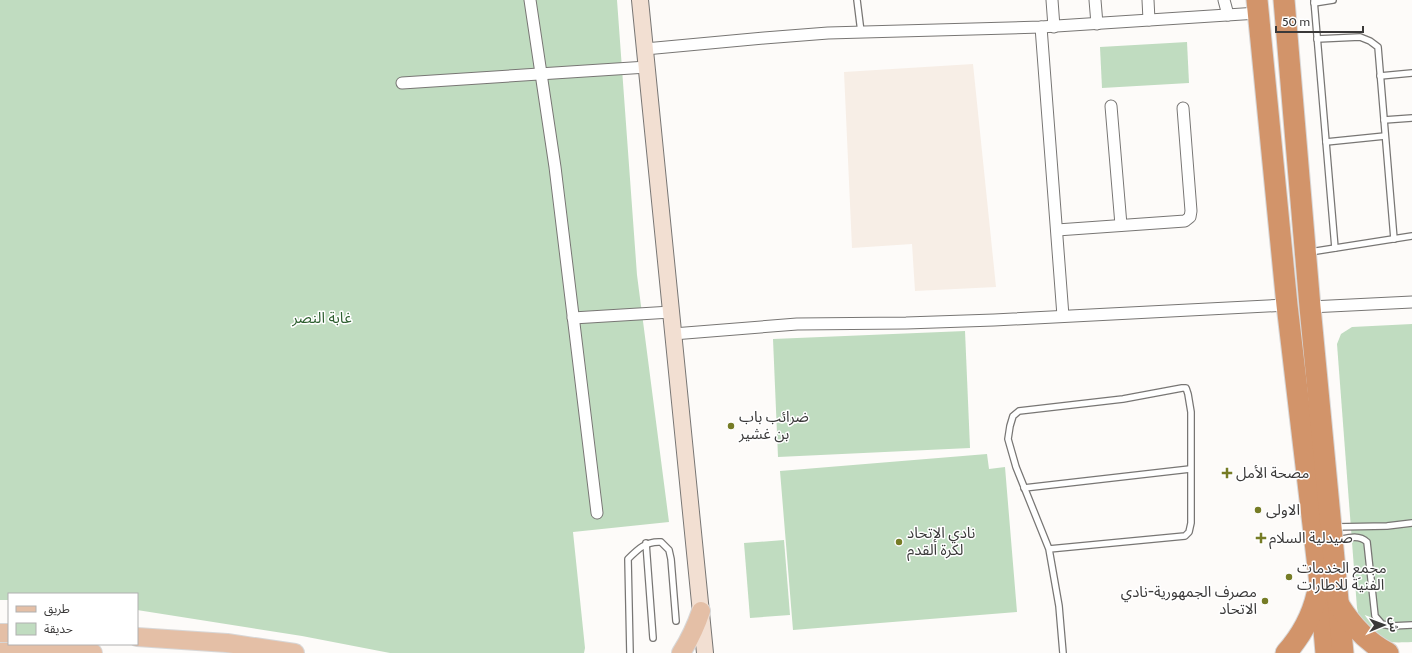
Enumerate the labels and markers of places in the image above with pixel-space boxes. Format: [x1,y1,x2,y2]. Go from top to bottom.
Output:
place label: ضرائب باب بن غشير [738,408,809,443]
marker: ضرائب باب بن غشير [726,421,736,431]
place label: مصحة الأمل [1236,464,1309,482]
marker: مصحة الأمل [1221,467,1233,479]
place label: الاولى [1266,501,1300,519]
marker: الاولى [1253,505,1263,515]
place label: نادي الإتحاد لكرة القدم [907,524,975,561]
place label: صيدلية السلام [1269,529,1353,549]
marker: صيدلية السلام [1256,533,1266,543]
marker: نادي الإتحاد لكرة القدم [894,537,904,547]
place label: مجمع الخدمات الفنية للاطارات [1297,559,1387,594]
marker: مجمع الخدمات الفنية للاطارات [1284,572,1294,582]
place label: مصرف الجمهورية-نادي الاتحاد [1121,583,1257,618]
marker: مصرف الجمهورية-نادي الاتحاد [1260,596,1270,606]

